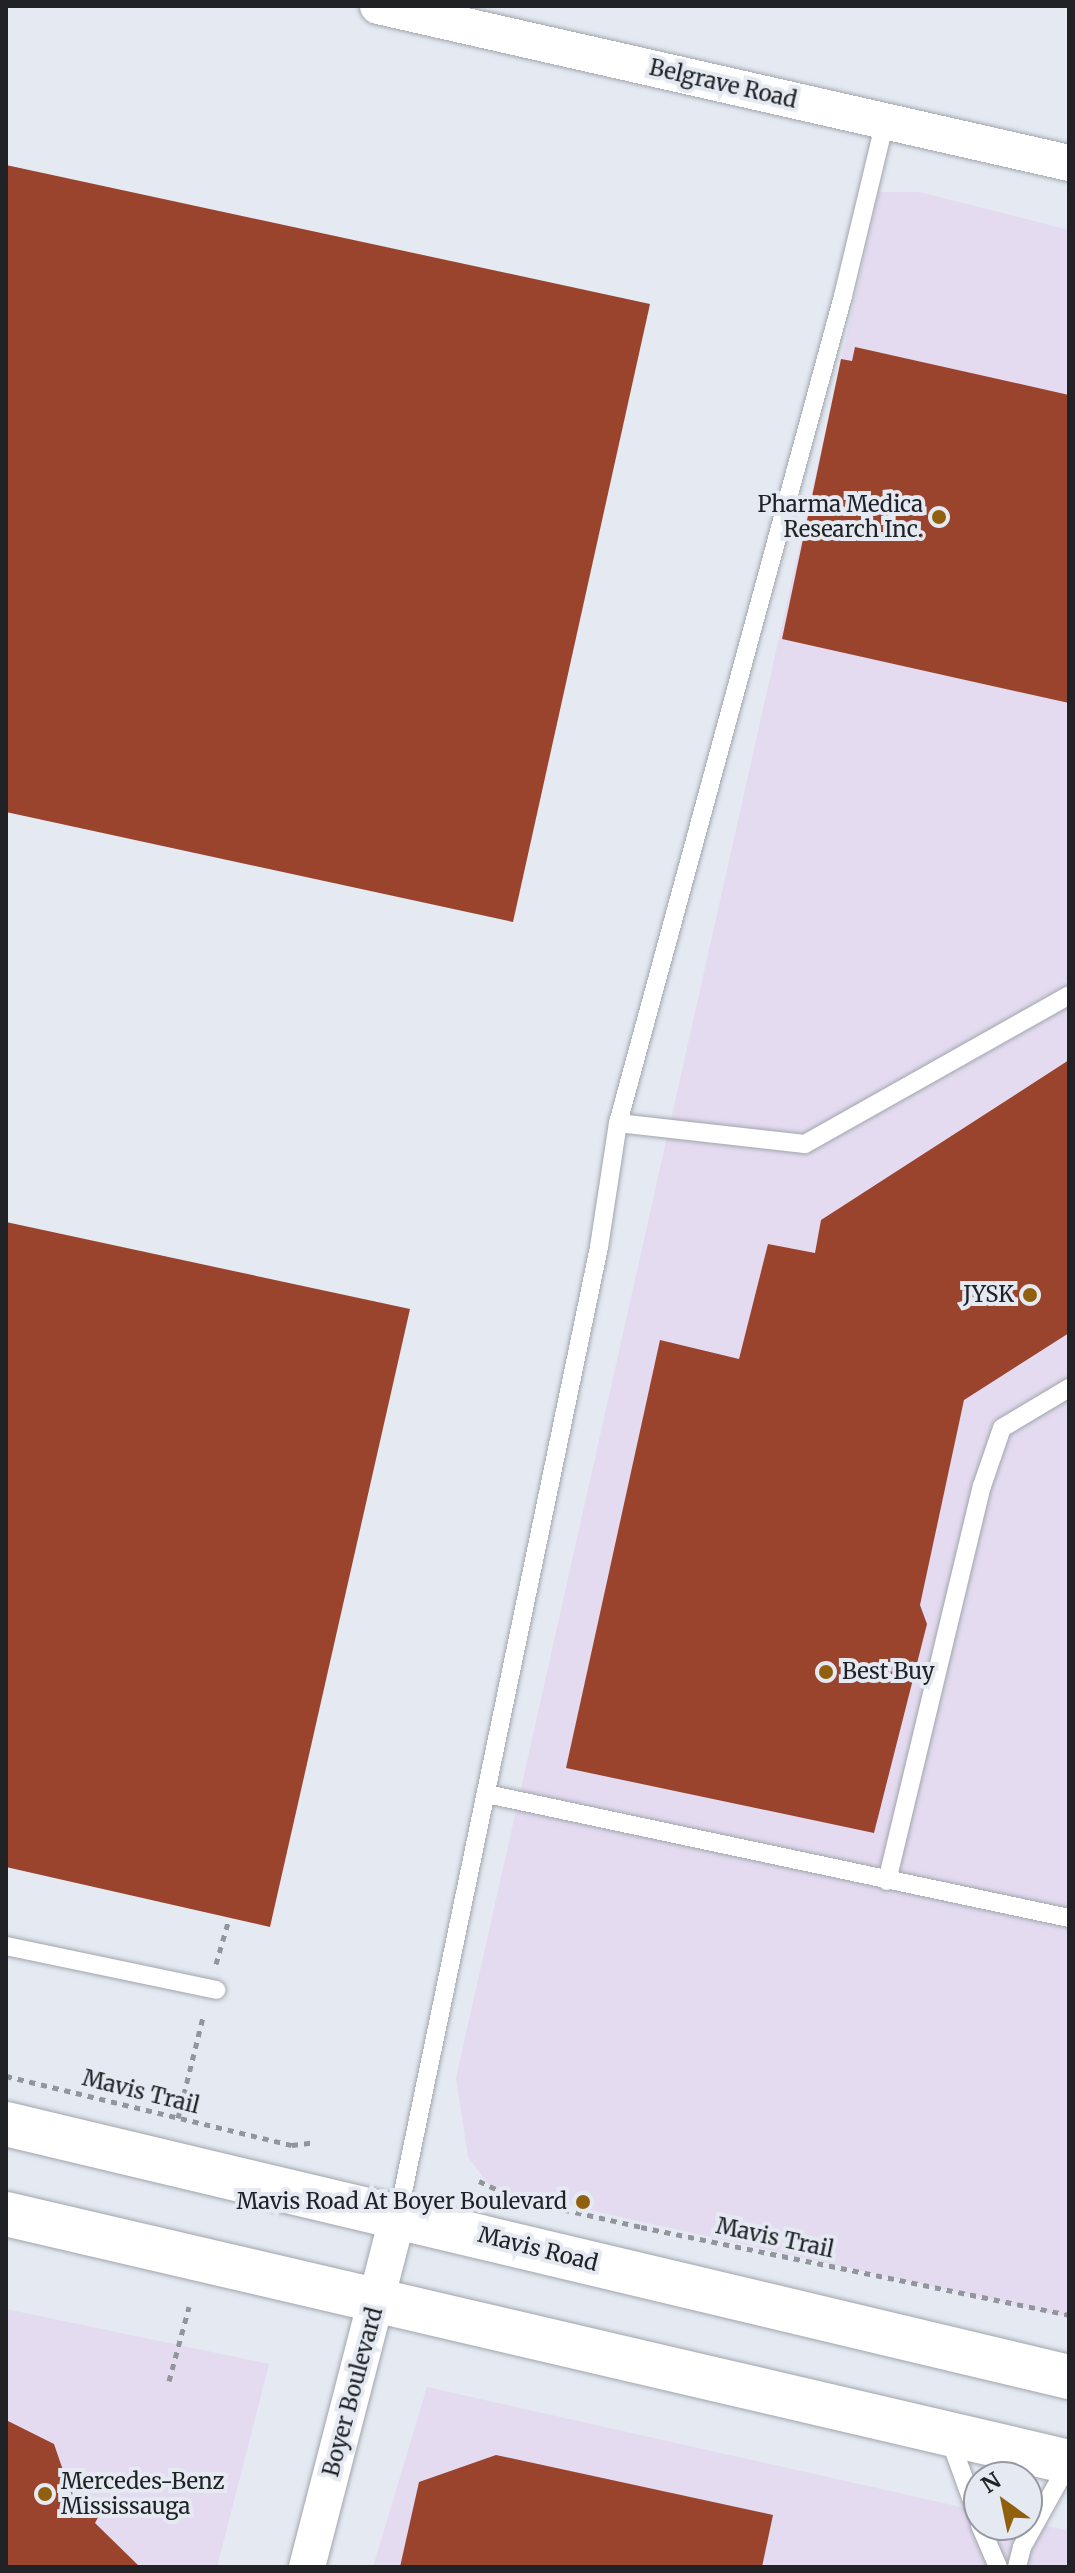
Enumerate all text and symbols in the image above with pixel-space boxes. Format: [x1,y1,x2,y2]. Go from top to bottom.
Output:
street label: Belgrave Road [647,54,799,114]
place label: Pharma Medica Research Inc. [757,491,923,542]
marker: Pharma Medica Research Inc. [930,508,948,526]
place label: JYSK [963,1282,1014,1308]
marker: JYSK [1021,1286,1039,1304]
place label: Best Buy [842,1659,935,1685]
marker: Best Buy [817,1663,835,1681]
street label: Mavis Trail [80,2065,202,2119]
place label: Mavis Road At Boyer Boulevard [236,2189,567,2215]
marker: Mavis Road At Boyer Boulevard [574,2193,592,2211]
street label: Mavis Trail [714,2213,836,2263]
street label: Mavis Road [475,2221,601,2277]
street label: Boyer Boulevard [318,2305,388,2479]
north arrow [963,2461,1043,2541]
text: N [976,2466,1006,2499]
place label: Mercedes-Benz Mississauga [61,2468,224,2520]
marker: Mercedes-Benz Mississauga [36,2485,54,2503]

